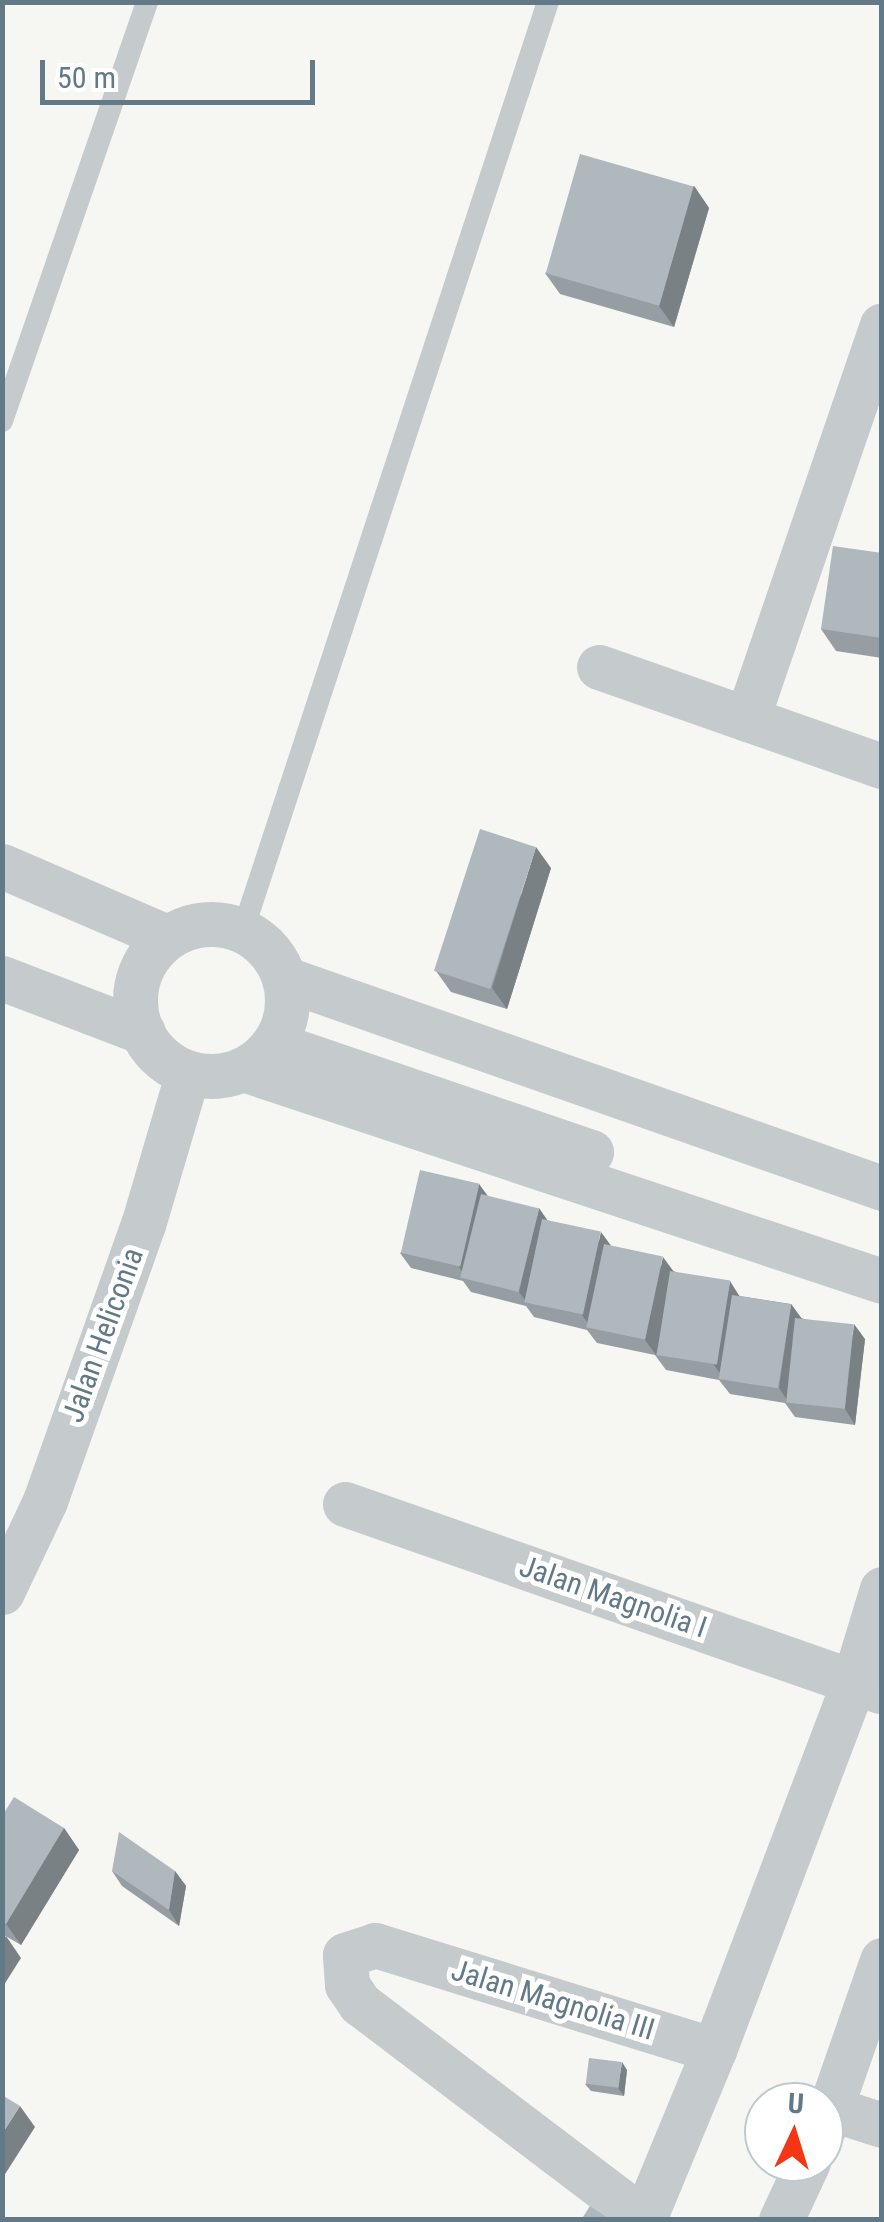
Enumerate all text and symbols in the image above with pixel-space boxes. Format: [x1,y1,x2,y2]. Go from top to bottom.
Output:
scale bar [45,40,320,102]
text: 50 m [57,60,116,95]
street label: Jalan Heliconia [55,1243,151,1427]
street label: Jalan Magnolia I [515,1548,711,1646]
street label: Jalan Magnolia III [447,1952,659,2048]
north arrow [744,2082,844,2182]
text: U [787,2087,805,2121]

